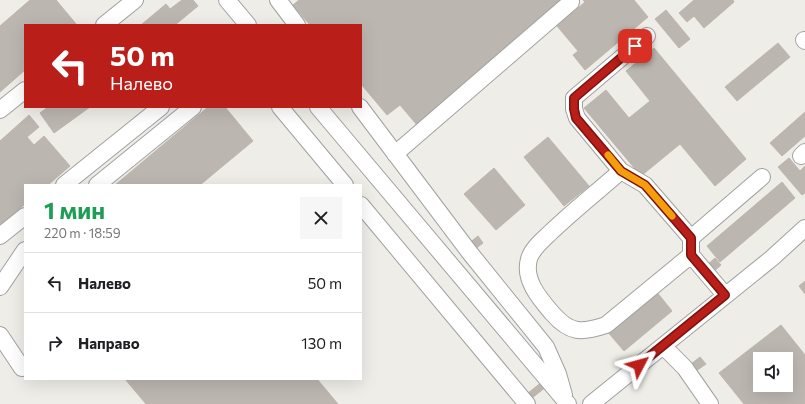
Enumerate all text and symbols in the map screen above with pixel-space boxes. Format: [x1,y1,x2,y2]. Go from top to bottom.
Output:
pin [618,29,652,63]
icon: arrive [624,35,646,57]
text: 50 m [110,38,175,72]
icon: left [44,40,96,92]
text: Налево [110,72,173,94]
text: 1 мин [44,195,105,224]
button: close [300,197,342,239]
text: 220 m · 18:59 [44,225,121,241]
icon: left [44,272,66,294]
text: Налево [78,274,131,292]
text: 50 m [308,274,342,292]
icon: right [44,332,66,354]
text: Направо [78,334,140,352]
text: 130 m [301,334,342,352]
position arrow [618,344,660,386]
map controls [753,352,793,392]
button: sound [753,352,793,392]

